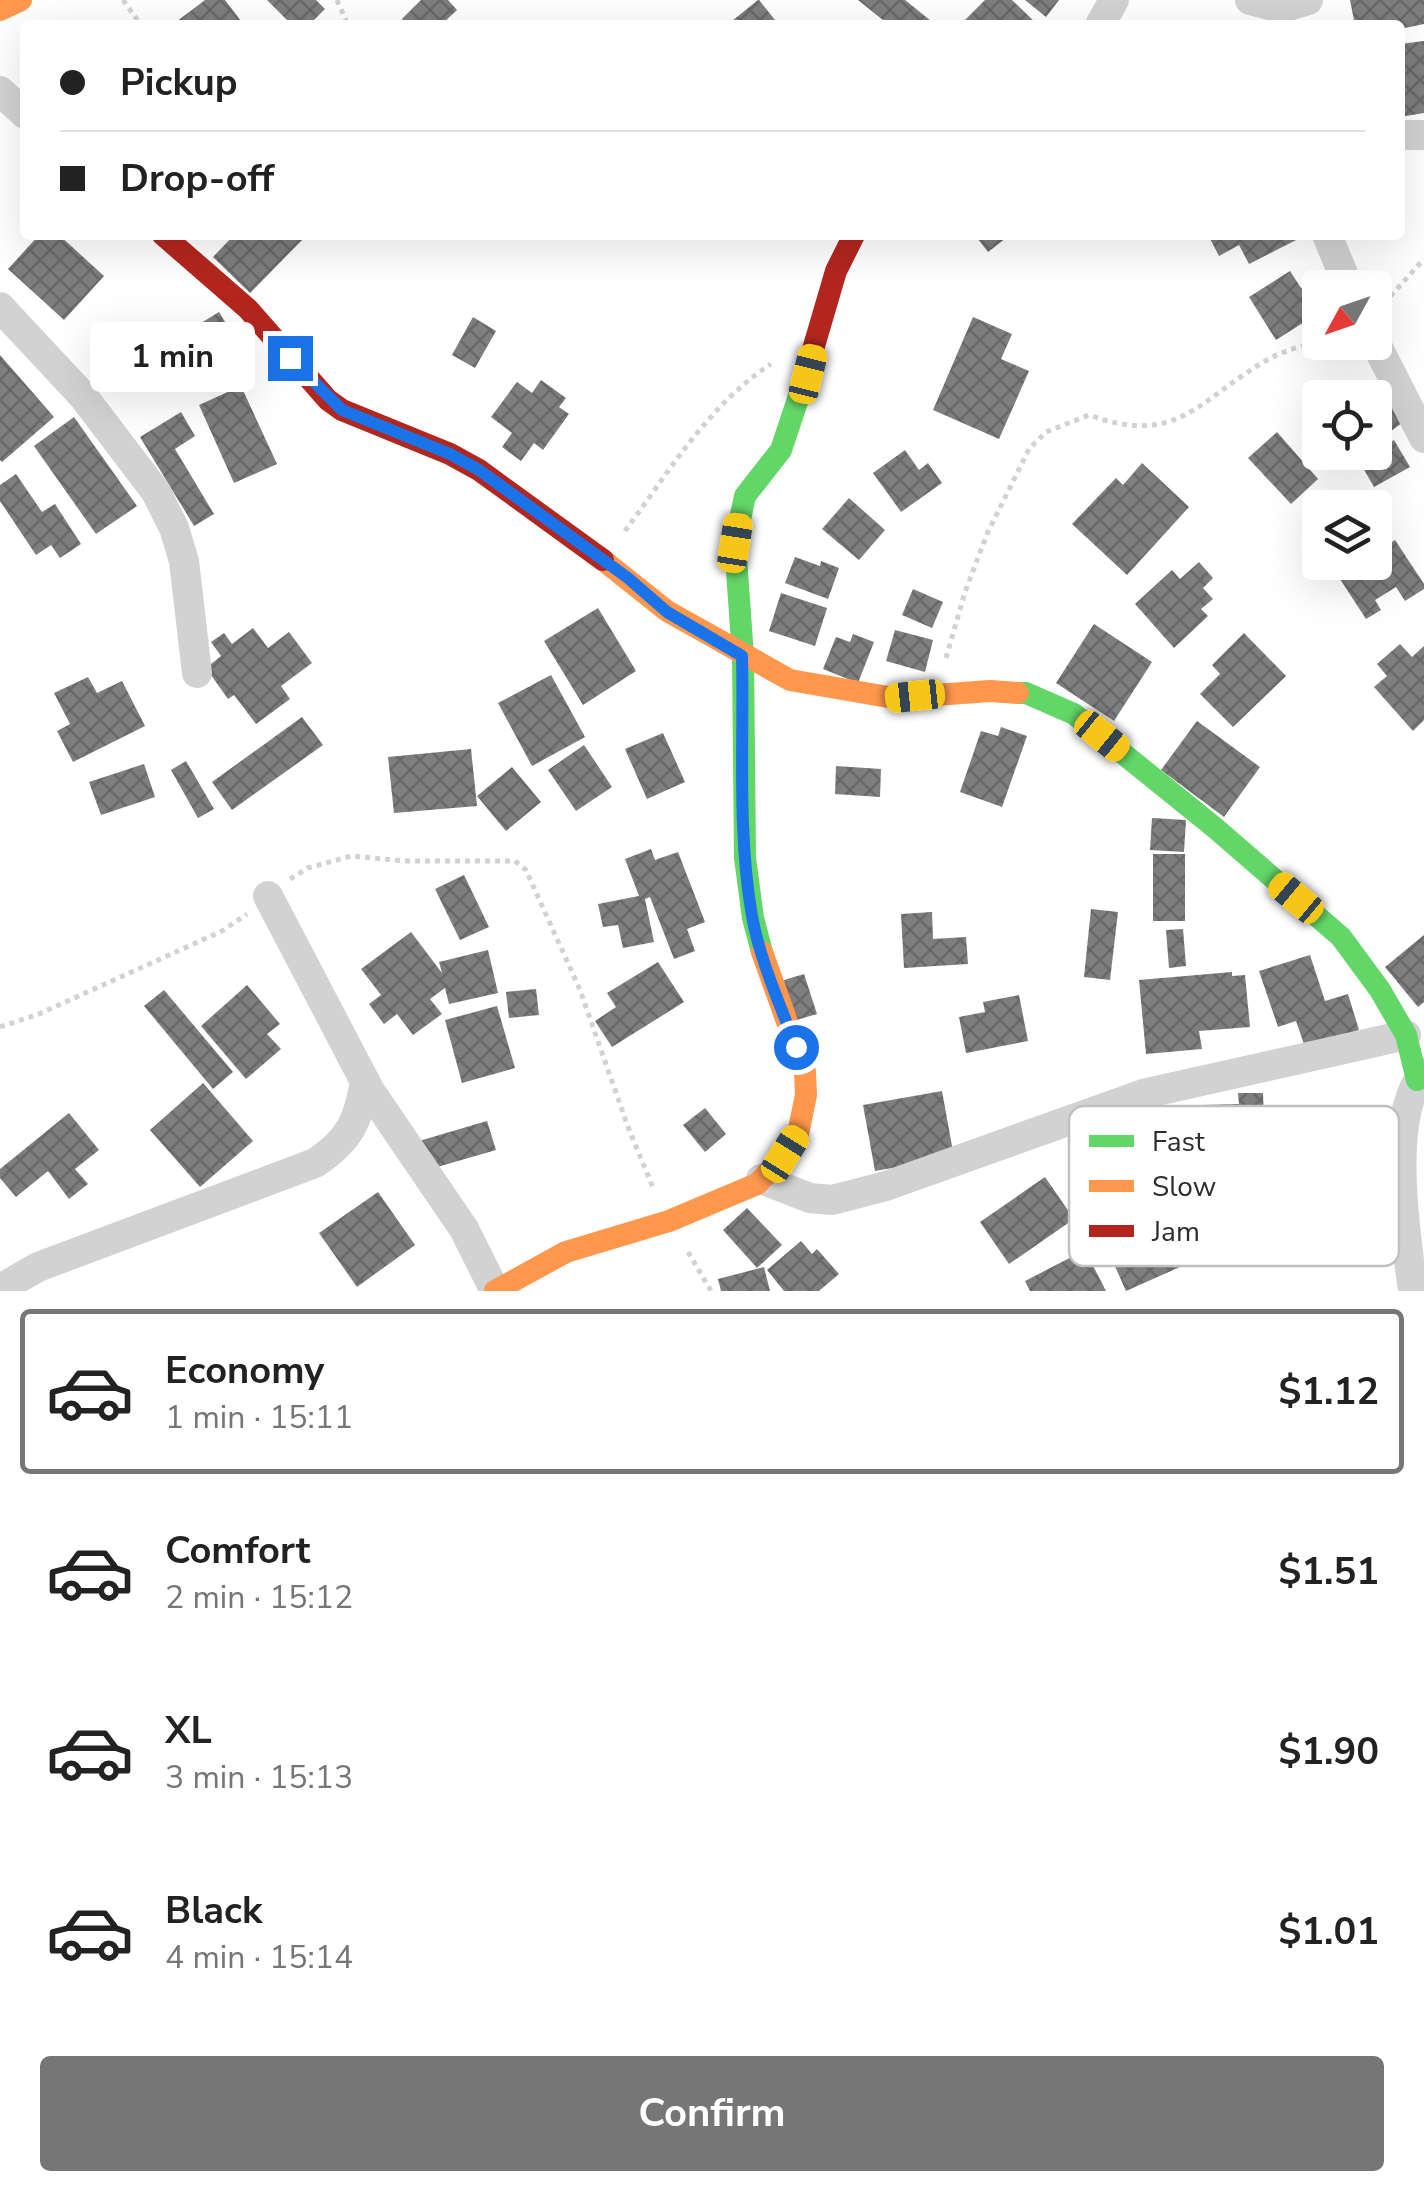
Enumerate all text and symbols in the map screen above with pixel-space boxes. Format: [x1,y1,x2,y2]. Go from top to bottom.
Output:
text: Pickup [120,57,238,108]
text: Drop-off [120,153,274,204]
north arrow [1302,270,1392,360]
map controls [1302,270,1392,580]
callout: 1 min [90,323,255,393]
text: 1 min [131,335,214,378]
route end [268,336,313,381]
car [786,341,830,407]
button: locate [1302,380,1392,470]
button: layers [1302,490,1392,580]
car [715,511,755,575]
car [884,678,946,714]
car [1069,705,1135,767]
car [1263,867,1329,929]
route start [774,1025,819,1070]
legend [1069,1106,1399,1266]
car [756,1121,814,1187]
text: Fast [1152,1123,1205,1161]
text: Slow [1152,1168,1216,1206]
text: Jam [1151,1213,1200,1251]
text: Economy [165,1345,324,1396]
icon: car [45,1347,135,1437]
text: $1.12 [1278,1366,1379,1417]
text: 1 min · 15:11 [165,1396,353,1439]
text: Comfort [165,1525,310,1576]
icon: car [45,1527,135,1617]
text: $1.51 [1278,1546,1379,1597]
text: 2 min · 15:12 [165,1576,353,1619]
text: XL [165,1705,212,1756]
icon: car [45,1707,135,1797]
text: $1.90 [1278,1726,1379,1777]
text: 3 min · 15:13 [165,1756,353,1799]
text: Black [165,1885,262,1936]
icon: car [45,1887,135,1977]
text: $1.01 [1278,1906,1379,1957]
text: 4 min · 15:14 [165,1936,353,1979]
button: Confirm [40,2056,1384,2171]

